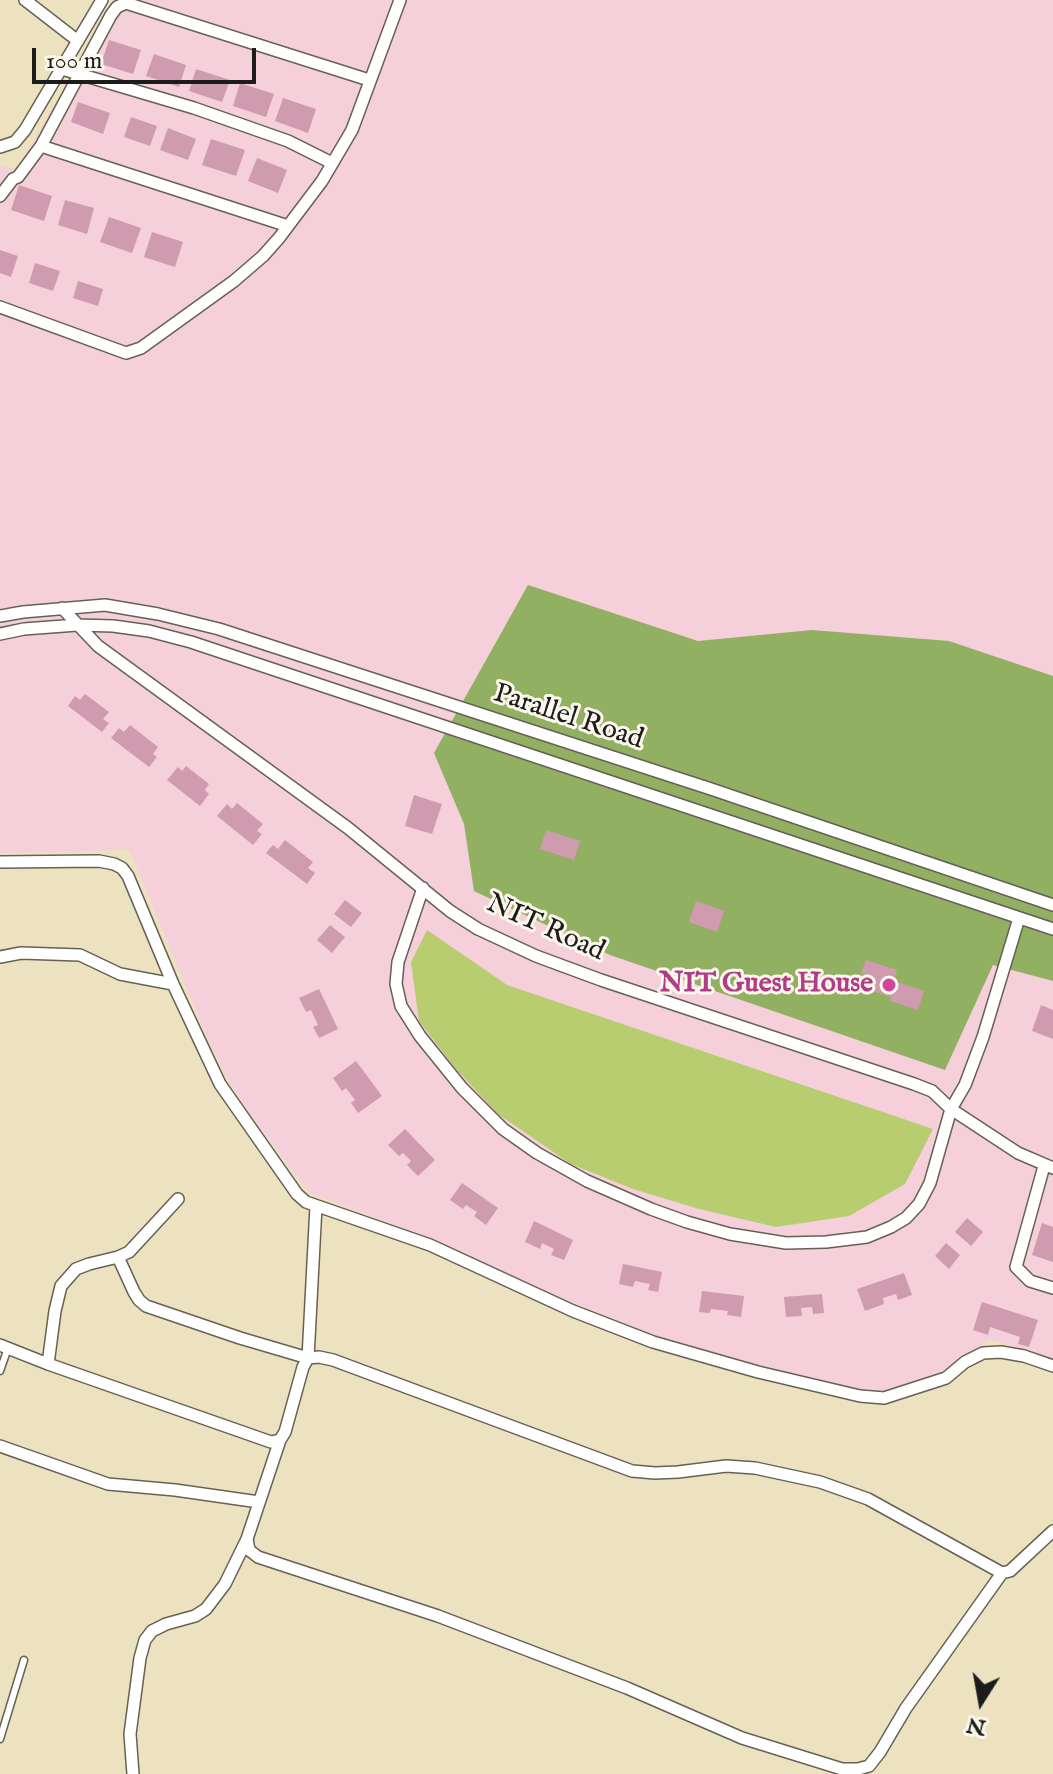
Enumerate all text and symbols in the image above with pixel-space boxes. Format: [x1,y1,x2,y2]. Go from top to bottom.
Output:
scale bar [36,32,260,82]
text: 100 m [46,46,102,77]
street label: Parallel Road [489,678,647,758]
street label: NIT Road [481,888,609,970]
place label: NIT Guest House [659,968,873,1002]
marker: NIT Guest House [880,976,898,994]
north arrow [941,1662,1021,1742]
text: N [964,1710,988,1741]

